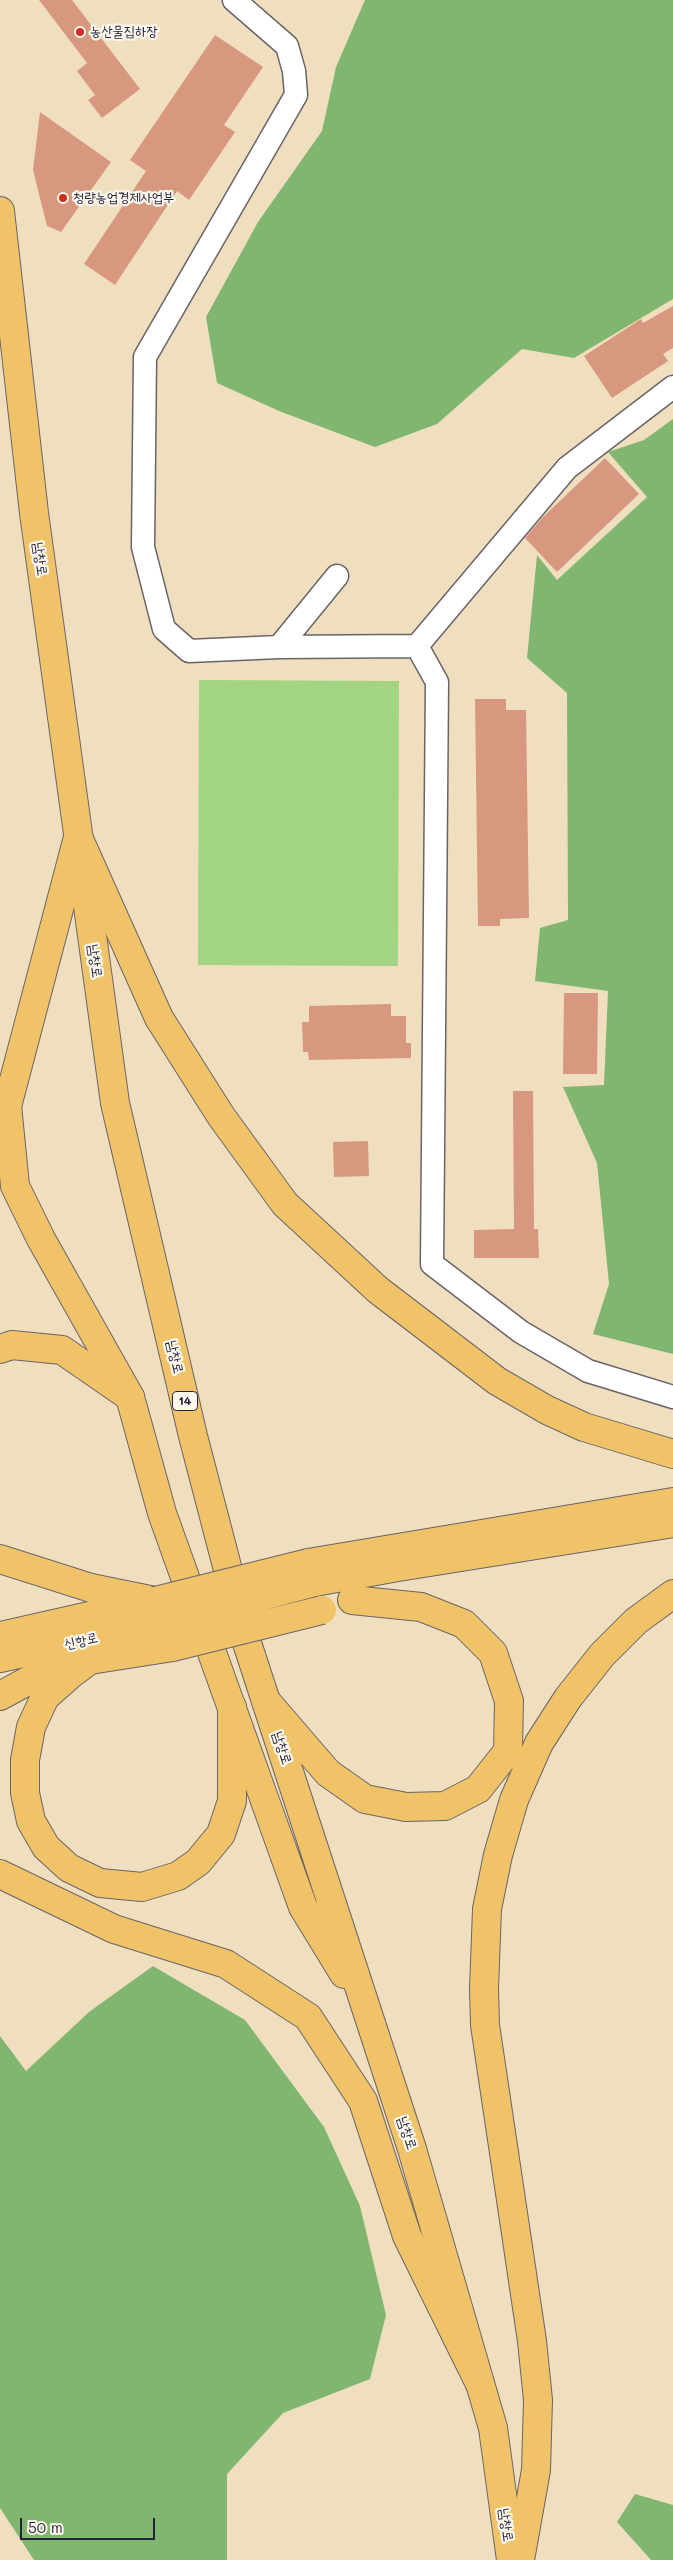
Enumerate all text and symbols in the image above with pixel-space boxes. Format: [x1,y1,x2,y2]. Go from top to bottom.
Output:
place label: 농산물집하장 [90,24,158,40]
marker: 농산물집하장 [74,26,86,38]
place label: 청량농업경제사업부 [73,190,174,206]
marker: 청량농업경제사업부 [57,192,69,204]
street label: 남창로 [29,541,51,577]
street label: 남창로 [84,943,106,979]
street label: 남창로 [163,1339,187,1375]
road number: 14 [172,1392,198,1410]
street label: 신항로 [63,1629,99,1653]
street label: 남창로 [269,1729,295,1767]
street label: 남창로 [394,2114,420,2152]
street label: 남창로 [495,2507,517,2543]
scale bar [22,2508,158,2540]
text: 50 m [28,2517,63,2537]

